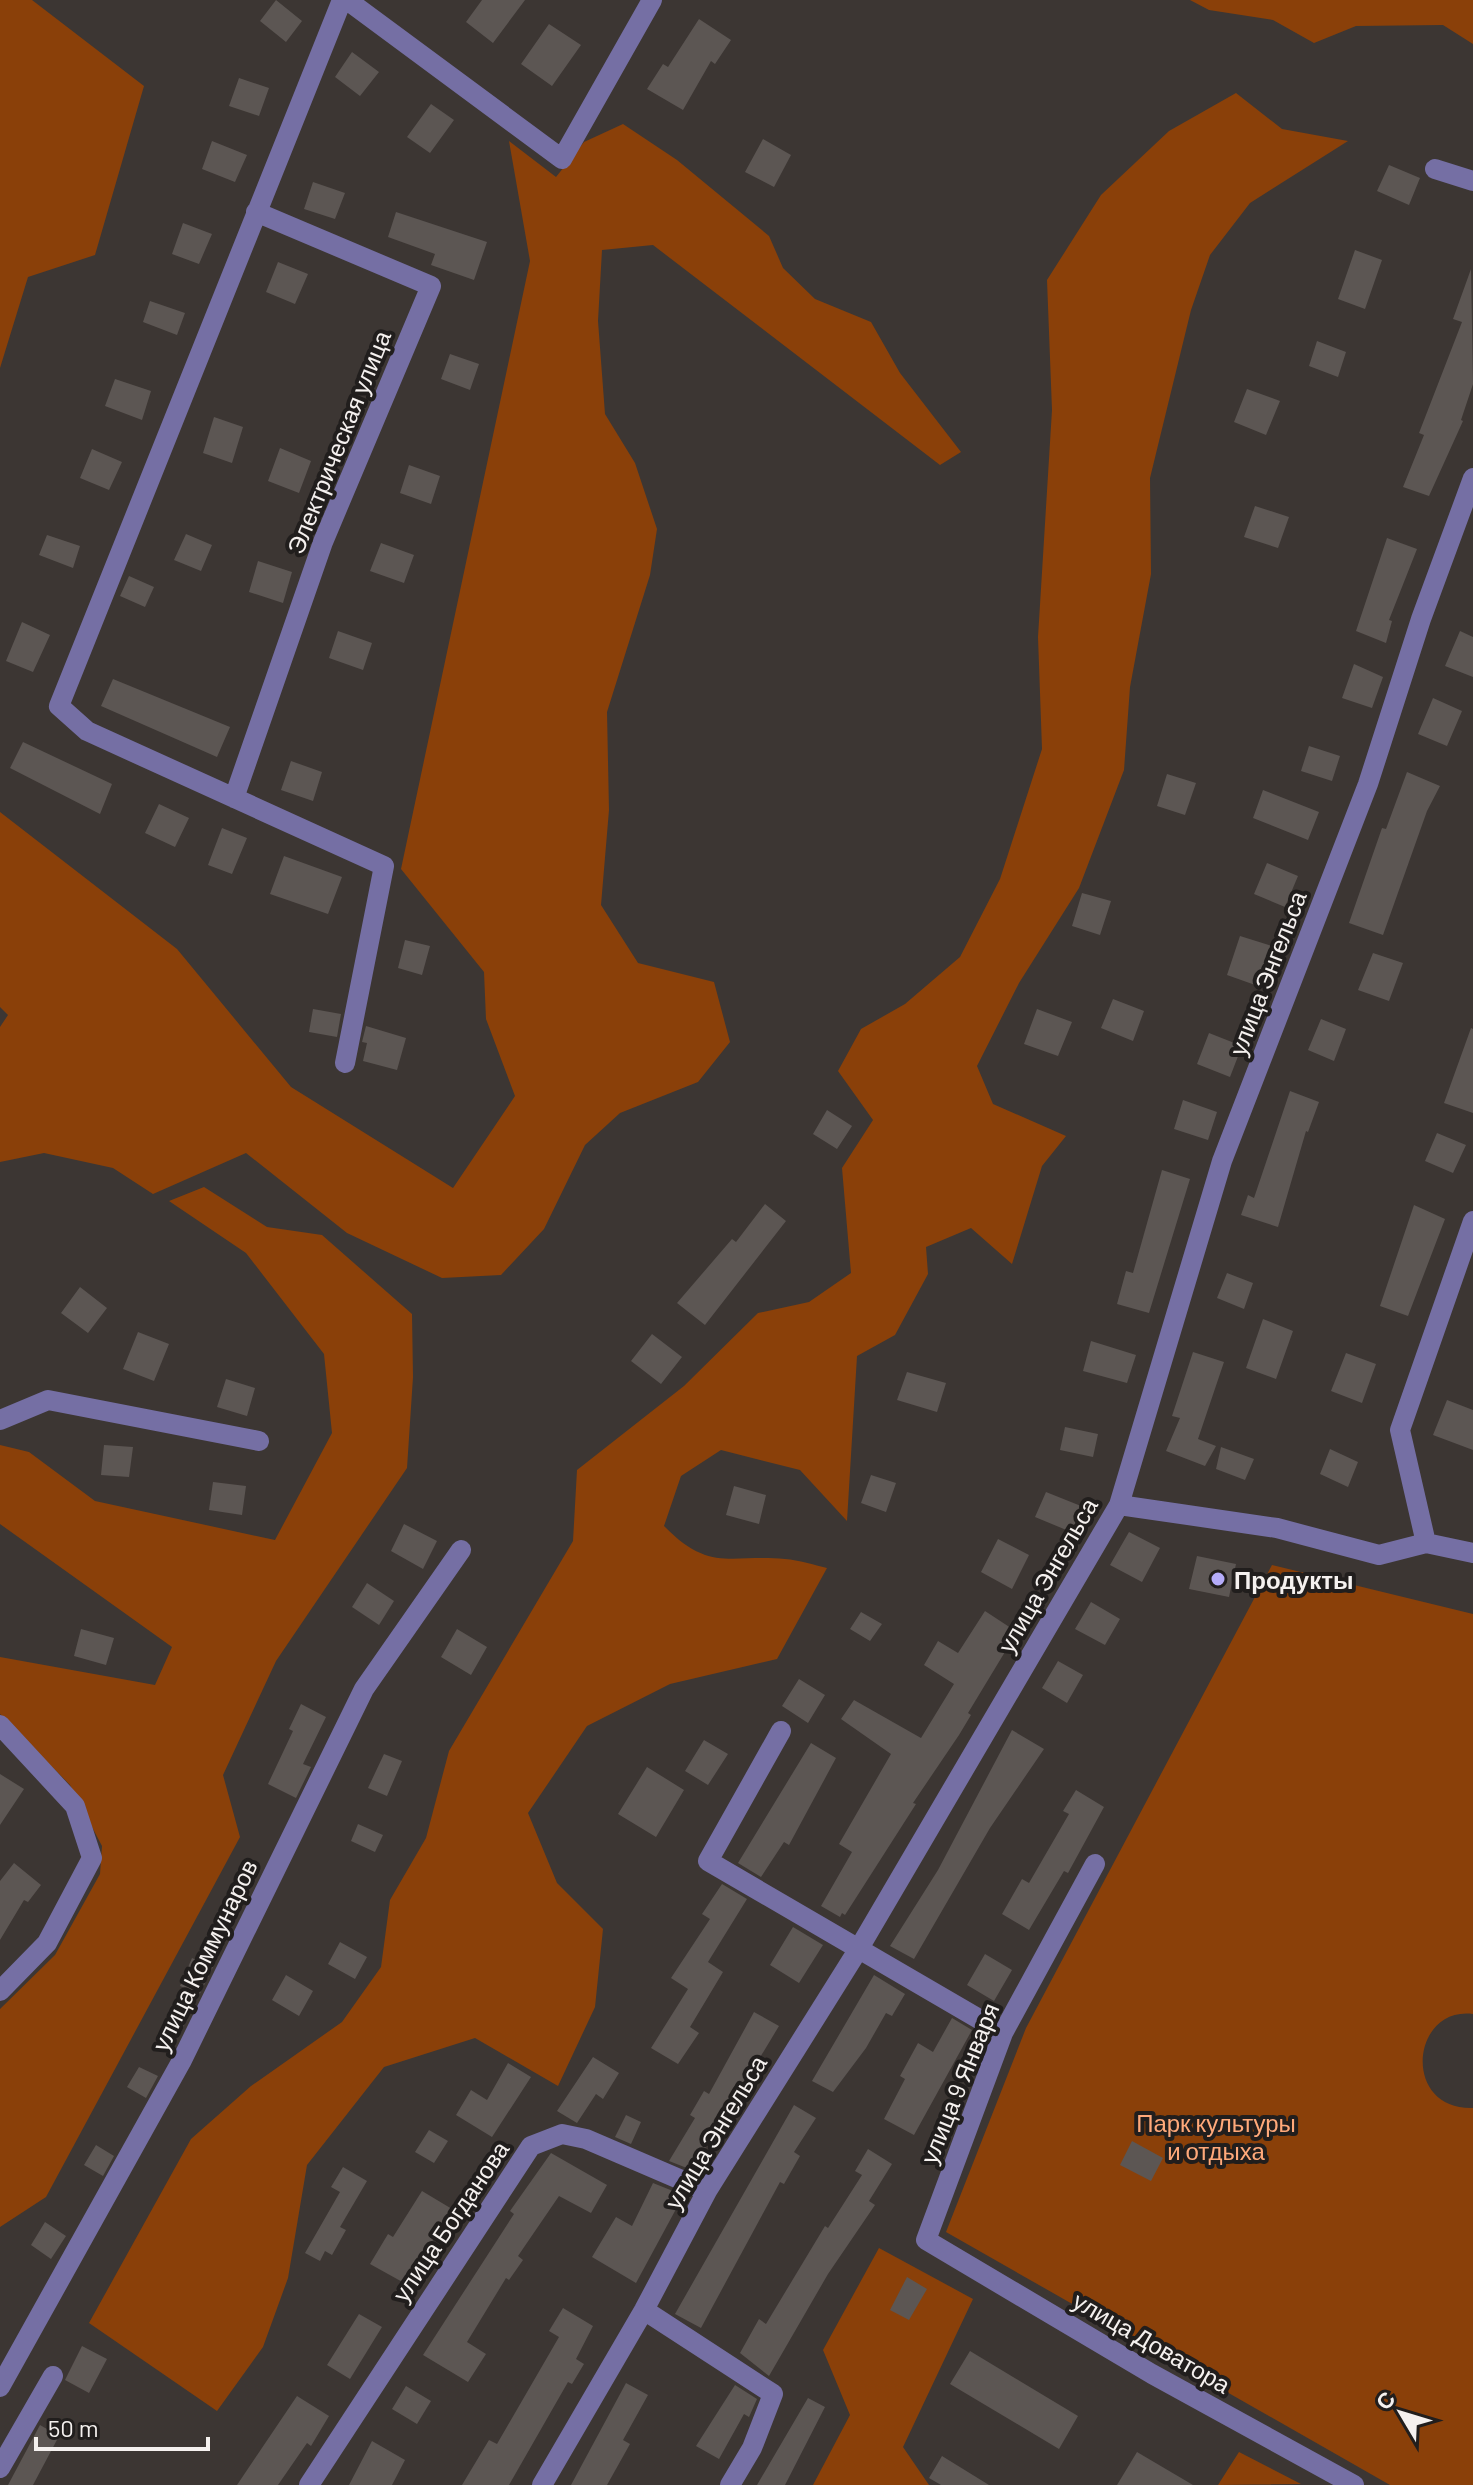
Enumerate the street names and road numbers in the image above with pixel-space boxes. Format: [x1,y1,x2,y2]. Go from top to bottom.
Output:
street label: Электрическая улица [280,325,396,558]
street label: улица Энгельса [1222,886,1312,1059]
street label: улица Энгельса [991,1492,1103,1658]
street label: улица Коммунаров [145,1855,263,2055]
street label: улица 9 Января [914,1998,1004,2168]
street label: улица Энгельса [658,2049,773,2214]
street label: улица Богданова [386,2135,515,2307]
street label: улица Доватора [1068,2285,1236,2399]

